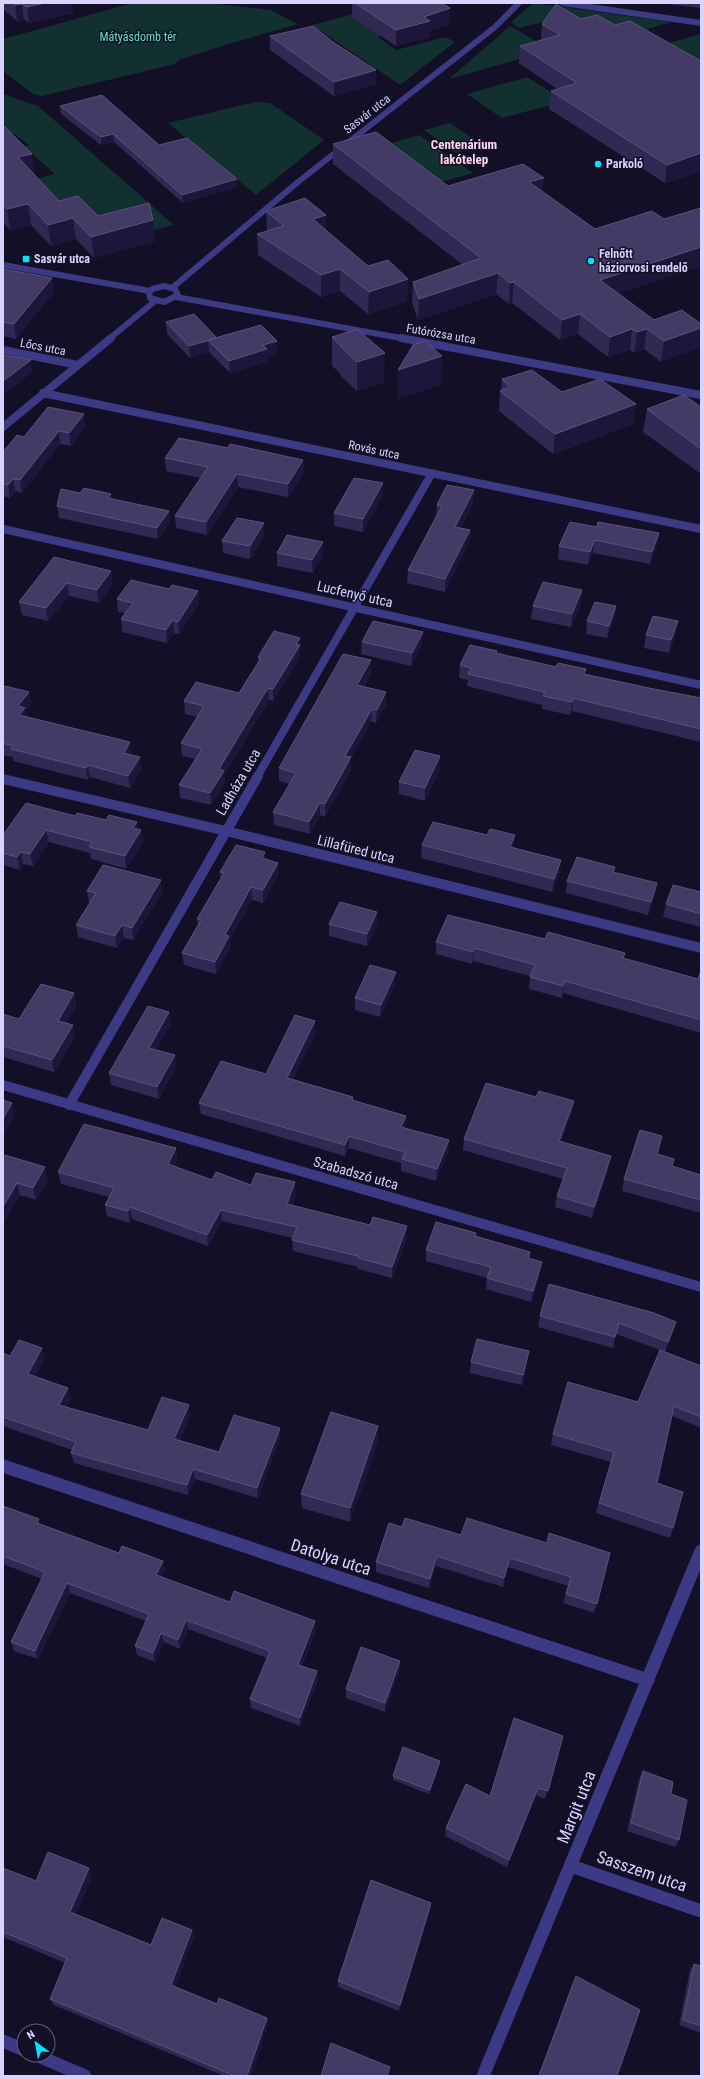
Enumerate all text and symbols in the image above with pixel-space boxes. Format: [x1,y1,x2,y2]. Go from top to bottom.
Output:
park label: Mátyásdomb tér [99,30,177,44]
street label: Sasvár utca [341,91,393,137]
district label: Centenárium lakótelep [431,137,497,167]
place label: Parkoló [606,157,643,171]
marker: Parkoló [593,159,603,169]
place label: Felnőtt háziorvosi rendelő [599,247,688,275]
place label: Sasvár utca [34,252,90,266]
marker: Sasvár utca [21,254,31,264]
marker: Felnőtt háziorvosi rendelő [586,256,596,266]
street label: Futórózsa utca [405,321,477,347]
street label: Lőcs utca [19,336,67,358]
street label: Rovás utca [347,438,401,462]
street label: Lucfenyő utca [316,578,394,610]
street label: Ladháza utca [213,746,263,818]
street label: Lillafüred utca [316,832,396,866]
street label: Szabadszó utca [312,1153,400,1193]
street label: Datolya utca [288,1535,374,1579]
street label: Margit utca [552,1768,600,1846]
street label: Sasszem utca [594,1846,690,1896]
north arrow [16,2023,56,2063]
text: N [25,2028,37,2042]

